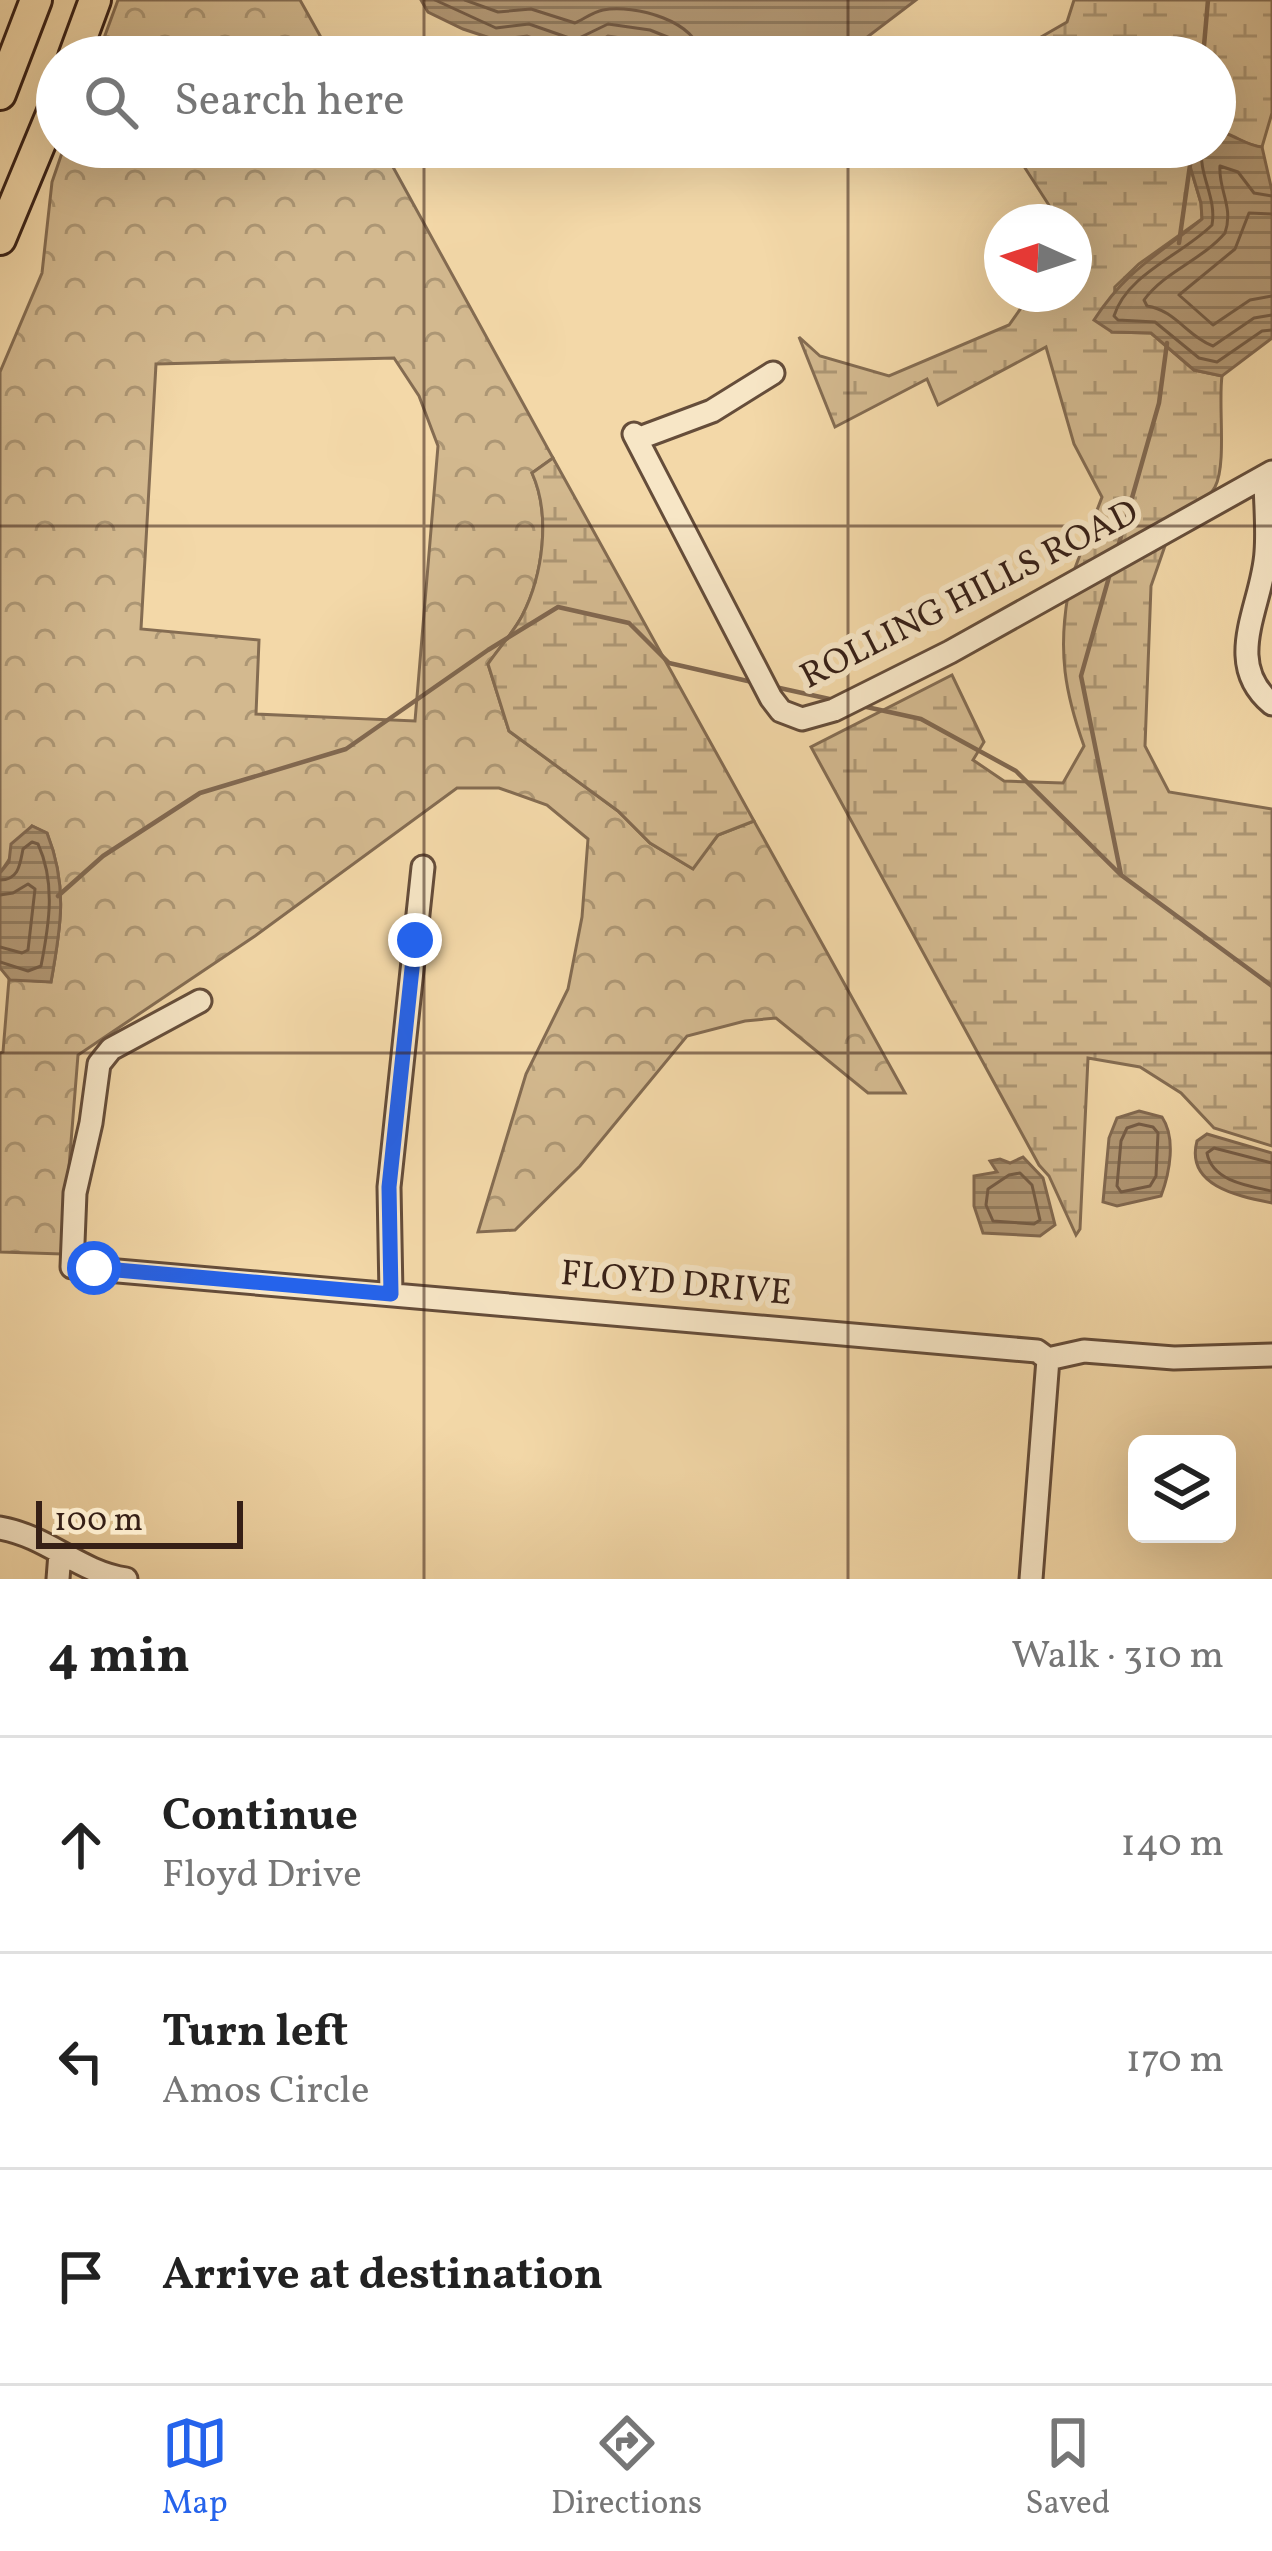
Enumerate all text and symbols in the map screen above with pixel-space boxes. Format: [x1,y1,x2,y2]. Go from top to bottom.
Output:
search box [36,36,1236,168]
icon: search [78,69,144,135]
text: Search here [174,71,405,134]
north arrow [984,204,1092,312]
street label: ROLLING HILLS ROAD [792,489,1148,703]
route end [388,913,442,967]
route start [67,1241,121,1295]
street label: FLOYD DRIVE [558,1250,794,1320]
map controls [1128,1435,1236,1543]
button: layers [1128,1435,1236,1543]
scale bar [36,1495,243,1548]
text: 100 m [54,1499,143,1545]
text: 4 min [48,1622,190,1693]
text: Walk · 310 m [1011,1630,1224,1684]
text: Continue [162,1786,358,1849]
icon: ahead [48,1812,114,1878]
text: 140 m [1121,1818,1224,1872]
text: Floyd Drive [162,1849,362,1903]
text: Turn left [162,2002,348,2065]
icon: left [48,2028,114,2094]
text: 170 m [1126,2034,1224,2088]
text: Amos Circle [162,2065,369,2119]
icon: arrive [48,2244,114,2310]
text: Arrive at destination [162,2245,603,2308]
tab: Map [162,2410,228,2528]
tab: Directions [551,2410,702,2528]
tab: Saved [1025,2410,1110,2528]

